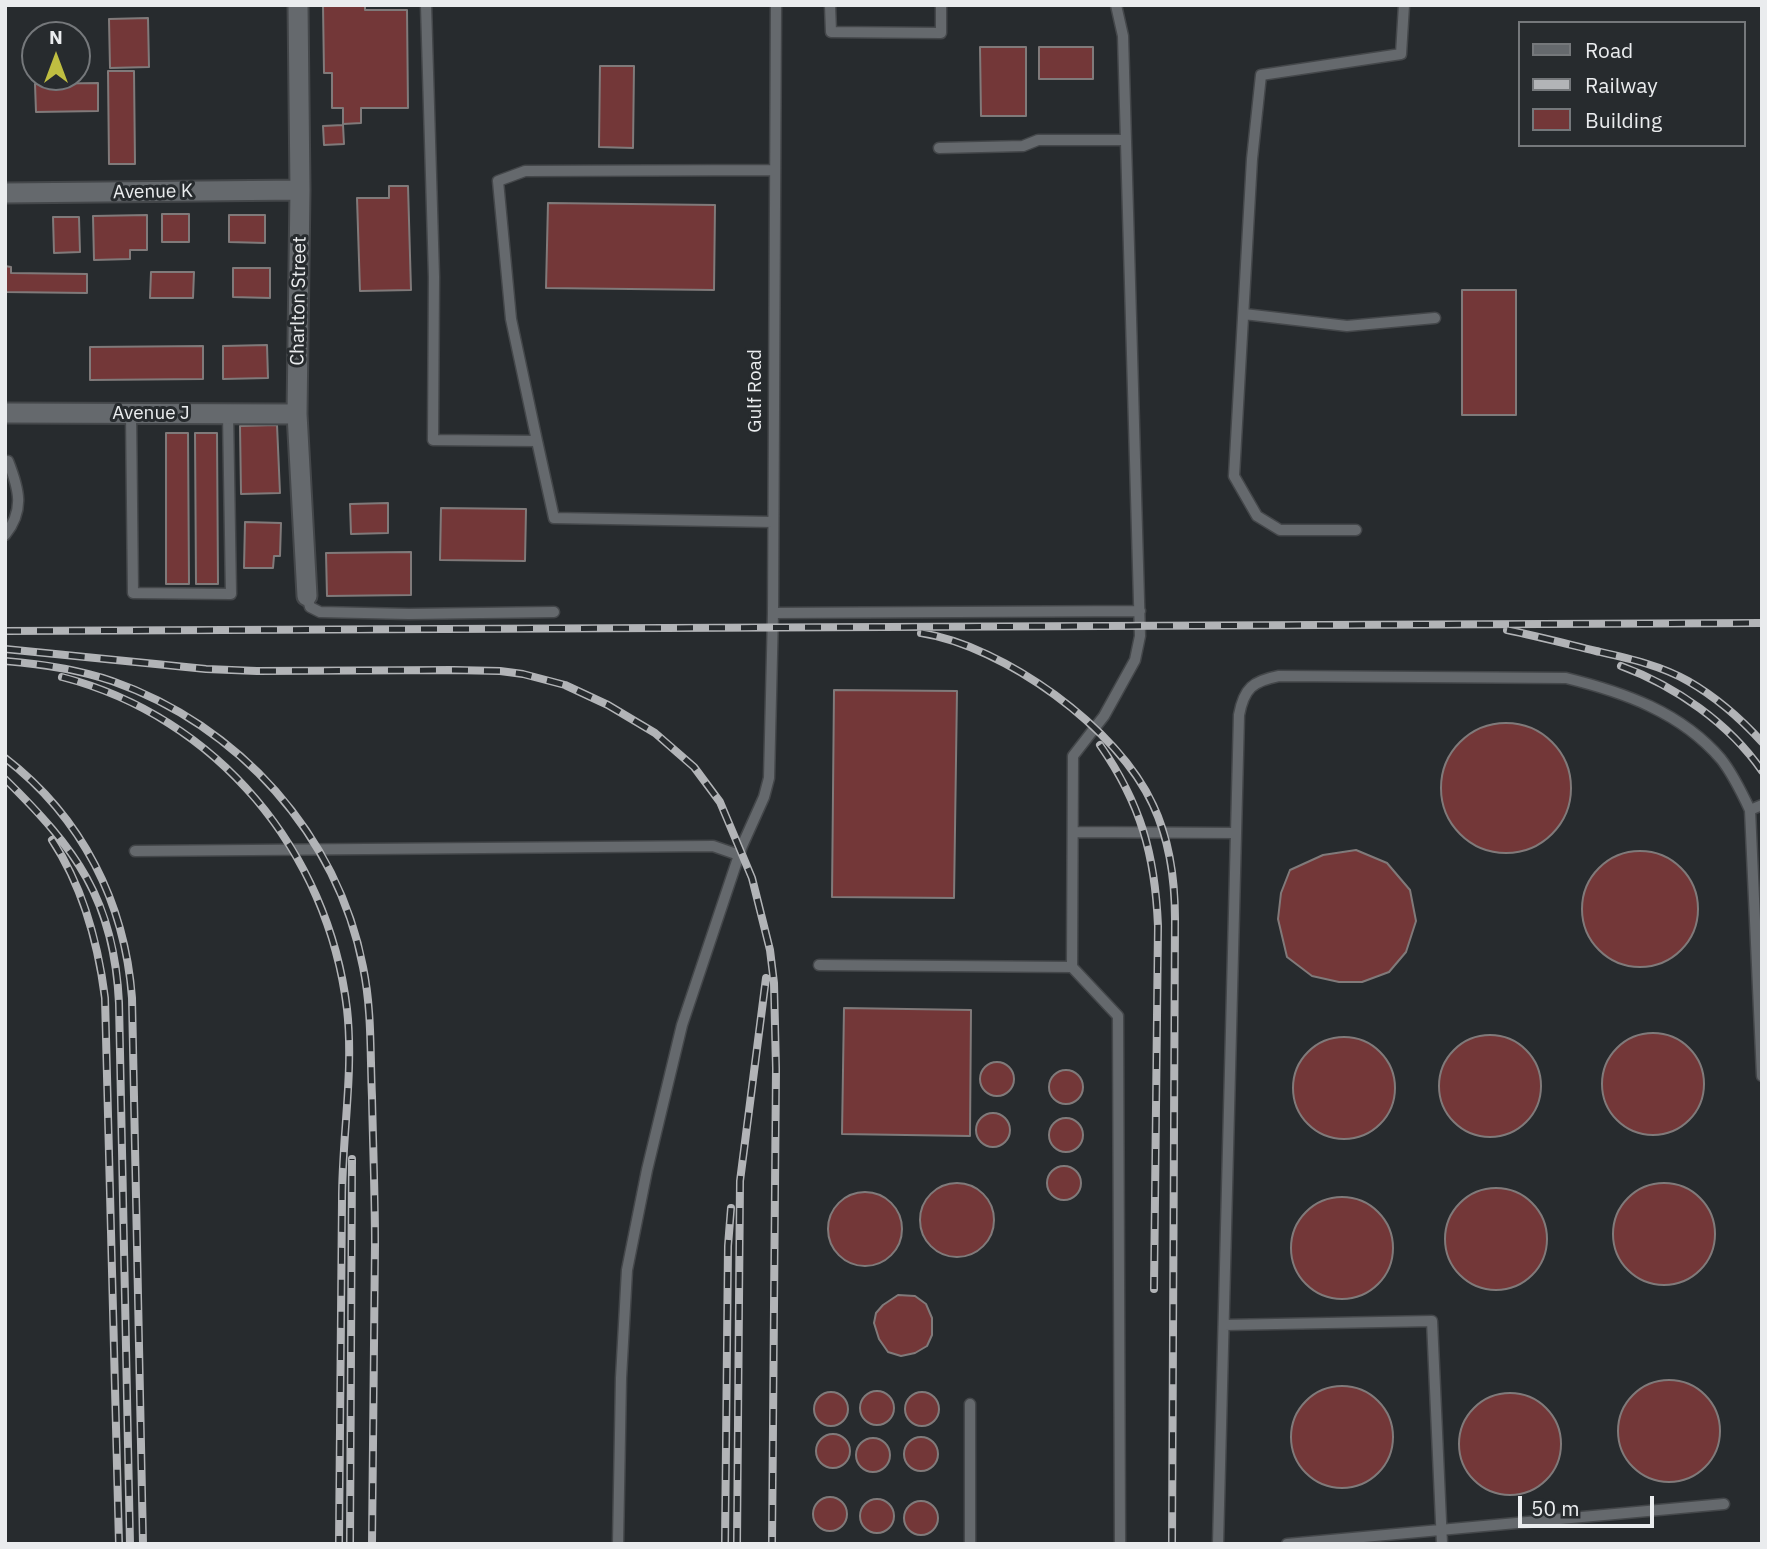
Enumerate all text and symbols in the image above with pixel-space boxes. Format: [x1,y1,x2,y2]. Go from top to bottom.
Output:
north arrow [21,21,91,91]
legend [1518,21,1746,147]
text: N [49,25,63,49]
text: Road [1585,36,1633,64]
text: Railway [1585,71,1658,99]
text: Building [1585,106,1662,134]
street label: Avenue K [113,180,193,204]
street label: Charlton Street [286,236,312,366]
street label: Gulf Road [745,349,767,433]
street label: Avenue J [112,403,190,425]
scale bar [1522,1482,1658,1526]
text: 50 m [1531,1494,1580,1522]

